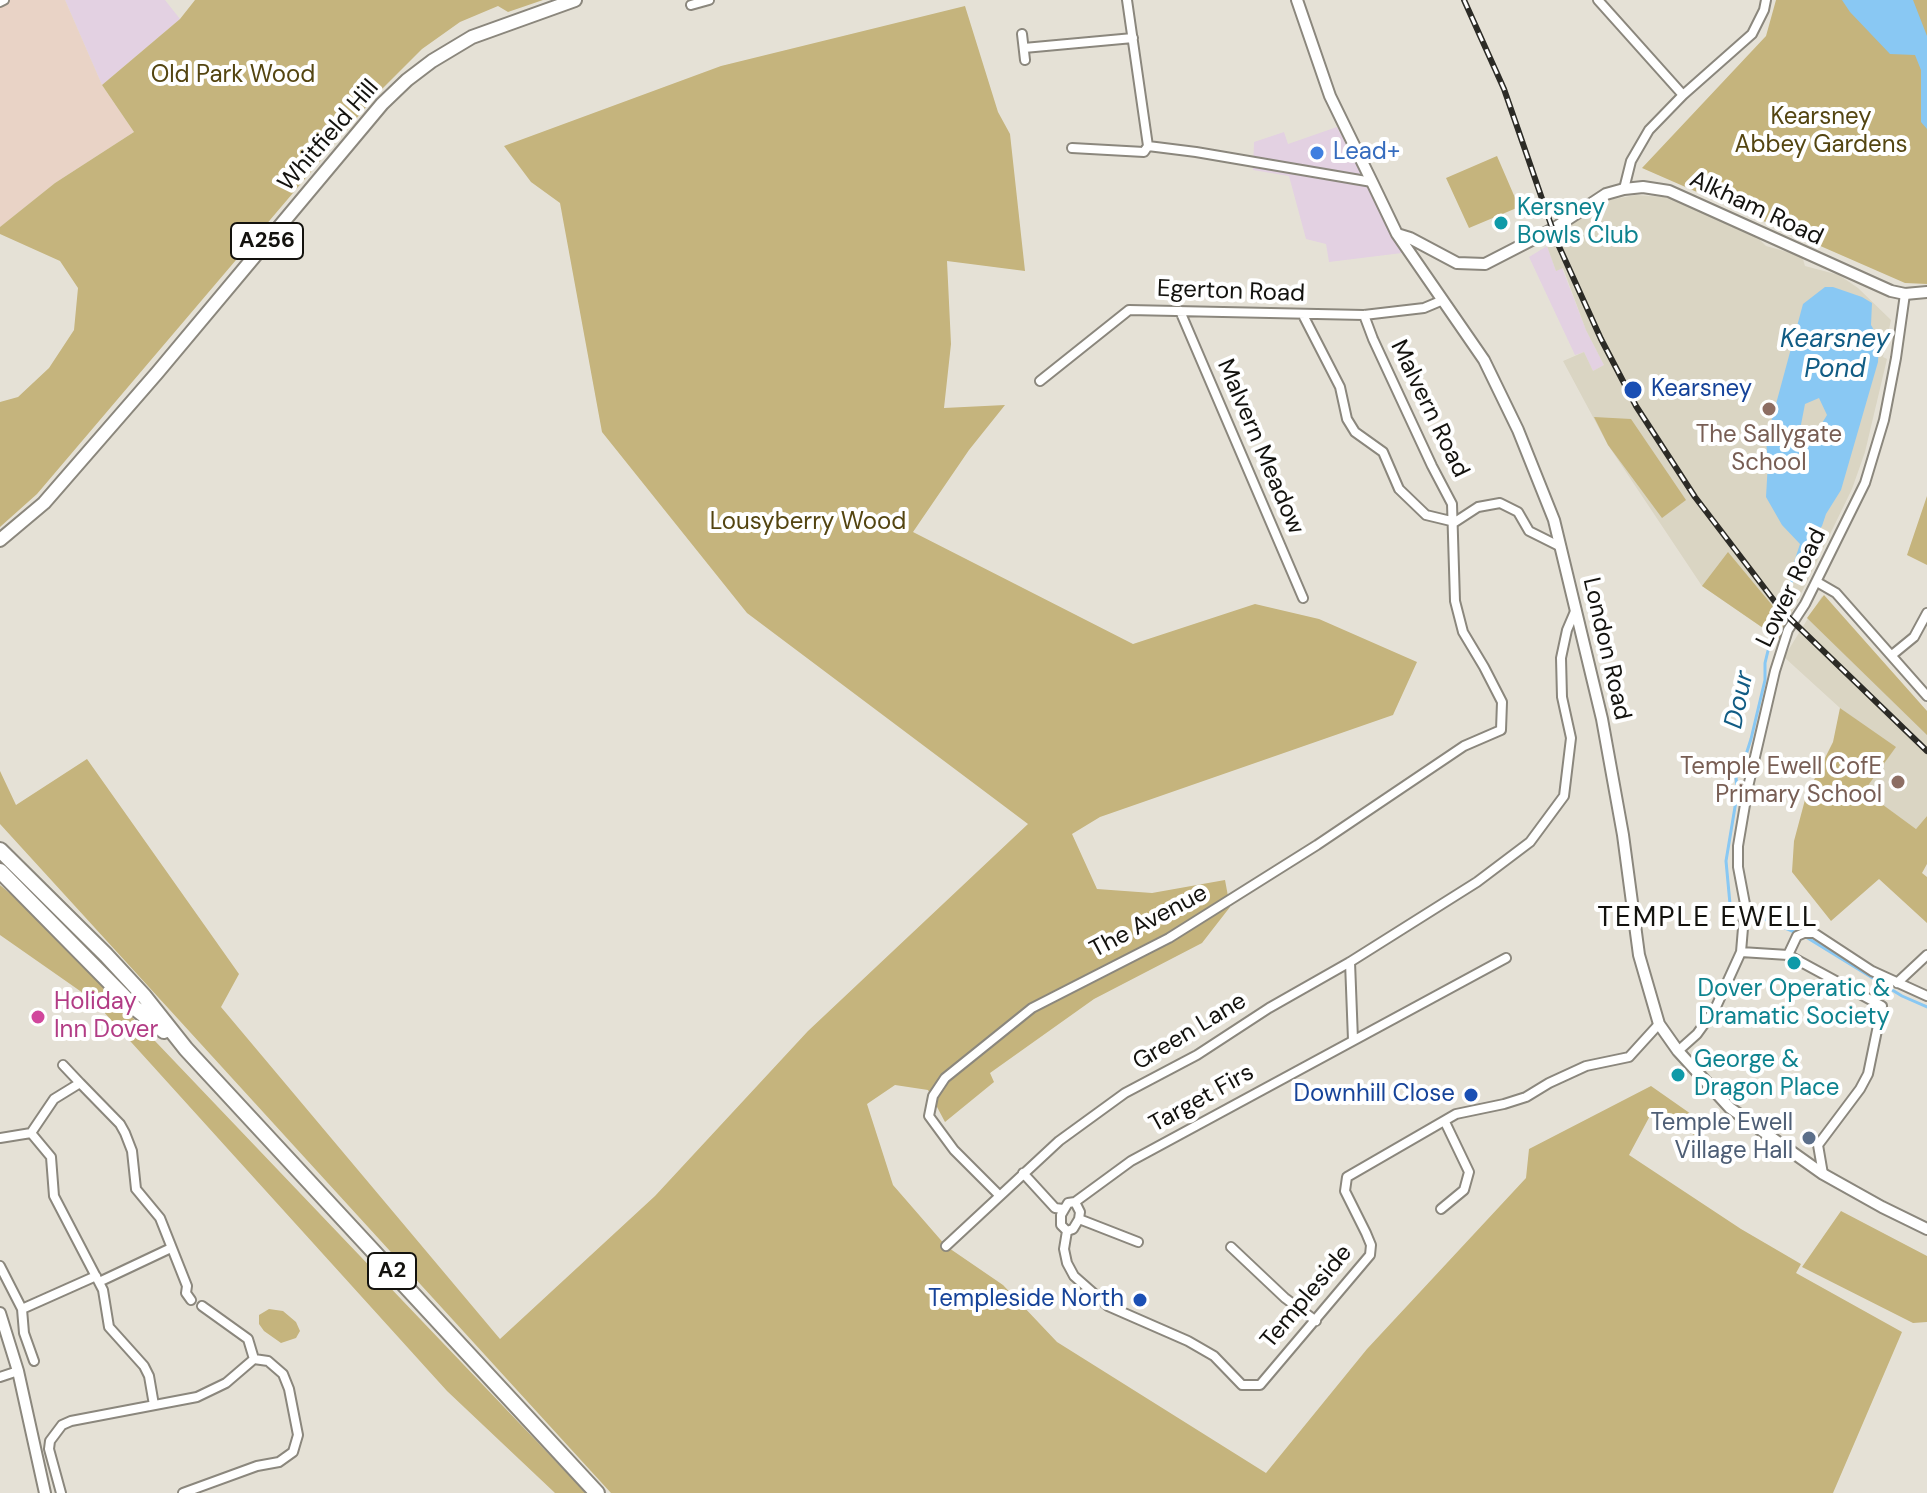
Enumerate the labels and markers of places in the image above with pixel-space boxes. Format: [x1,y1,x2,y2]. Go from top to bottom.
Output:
place label: Lead+ [1333,139,1400,167]
marker: Lead+ [1308,144,1326,162]
place label: Kersney Bowls Club [1517,195,1639,251]
marker: Kersney Bowls Club [1492,214,1510,232]
place label: Kearsney [1651,376,1752,404]
marker: Kearsney [1622,379,1644,401]
marker: The Sallygate School [1760,400,1778,418]
place label: The Sallygate School [1696,422,1842,478]
place label: Temple Ewell CofE Primary School [1680,754,1882,810]
marker: Temple Ewell CofE Primary School [1889,773,1907,791]
marker: Dover Operatic & Dramatic Society [1785,954,1803,972]
place label: Dover Operatic & Dramatic Society [1698,976,1890,1032]
place label: Holiday Inn Dover [54,989,158,1045]
marker: Holiday Inn Dover [29,1008,47,1026]
place label: George & Dragon Place [1694,1047,1839,1103]
marker: George & Dragon Place [1669,1066,1687,1084]
place label: Downhill Close [1294,1081,1455,1109]
marker: Downhill Close [1462,1086,1480,1104]
place label: Temple Ewell Village Hall [1651,1110,1793,1166]
marker: Temple Ewell Village Hall [1800,1129,1818,1147]
place label: Templeside North [928,1286,1124,1314]
marker: Templeside North [1131,1291,1149,1309]

